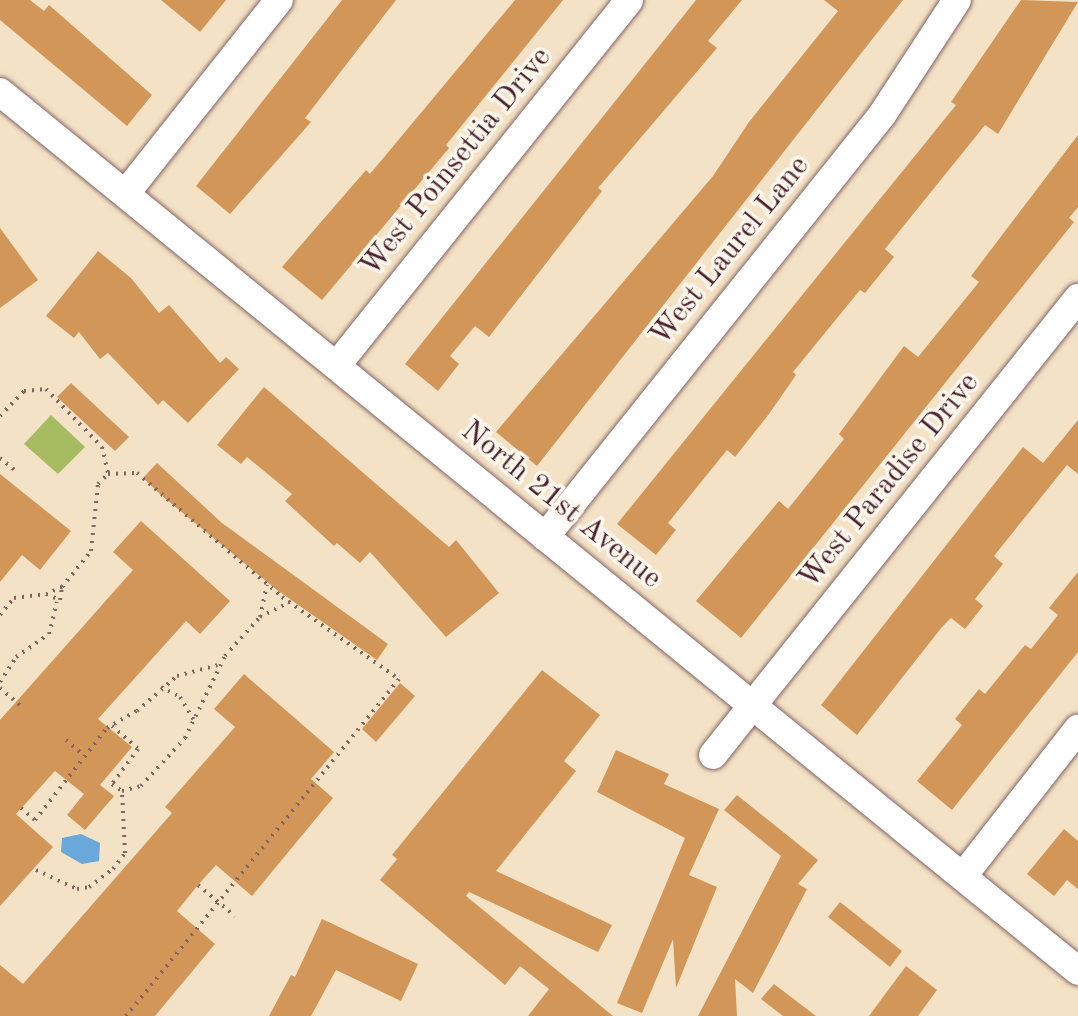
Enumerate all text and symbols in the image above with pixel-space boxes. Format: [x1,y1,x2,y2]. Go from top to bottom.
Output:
street label: West Poinsettia Drive [353,40,559,284]
street label: West Laurel Lane [643,149,817,353]
street label: West Paradise Drive [791,366,987,596]
street label: North 21st Avenue [454,413,668,597]

